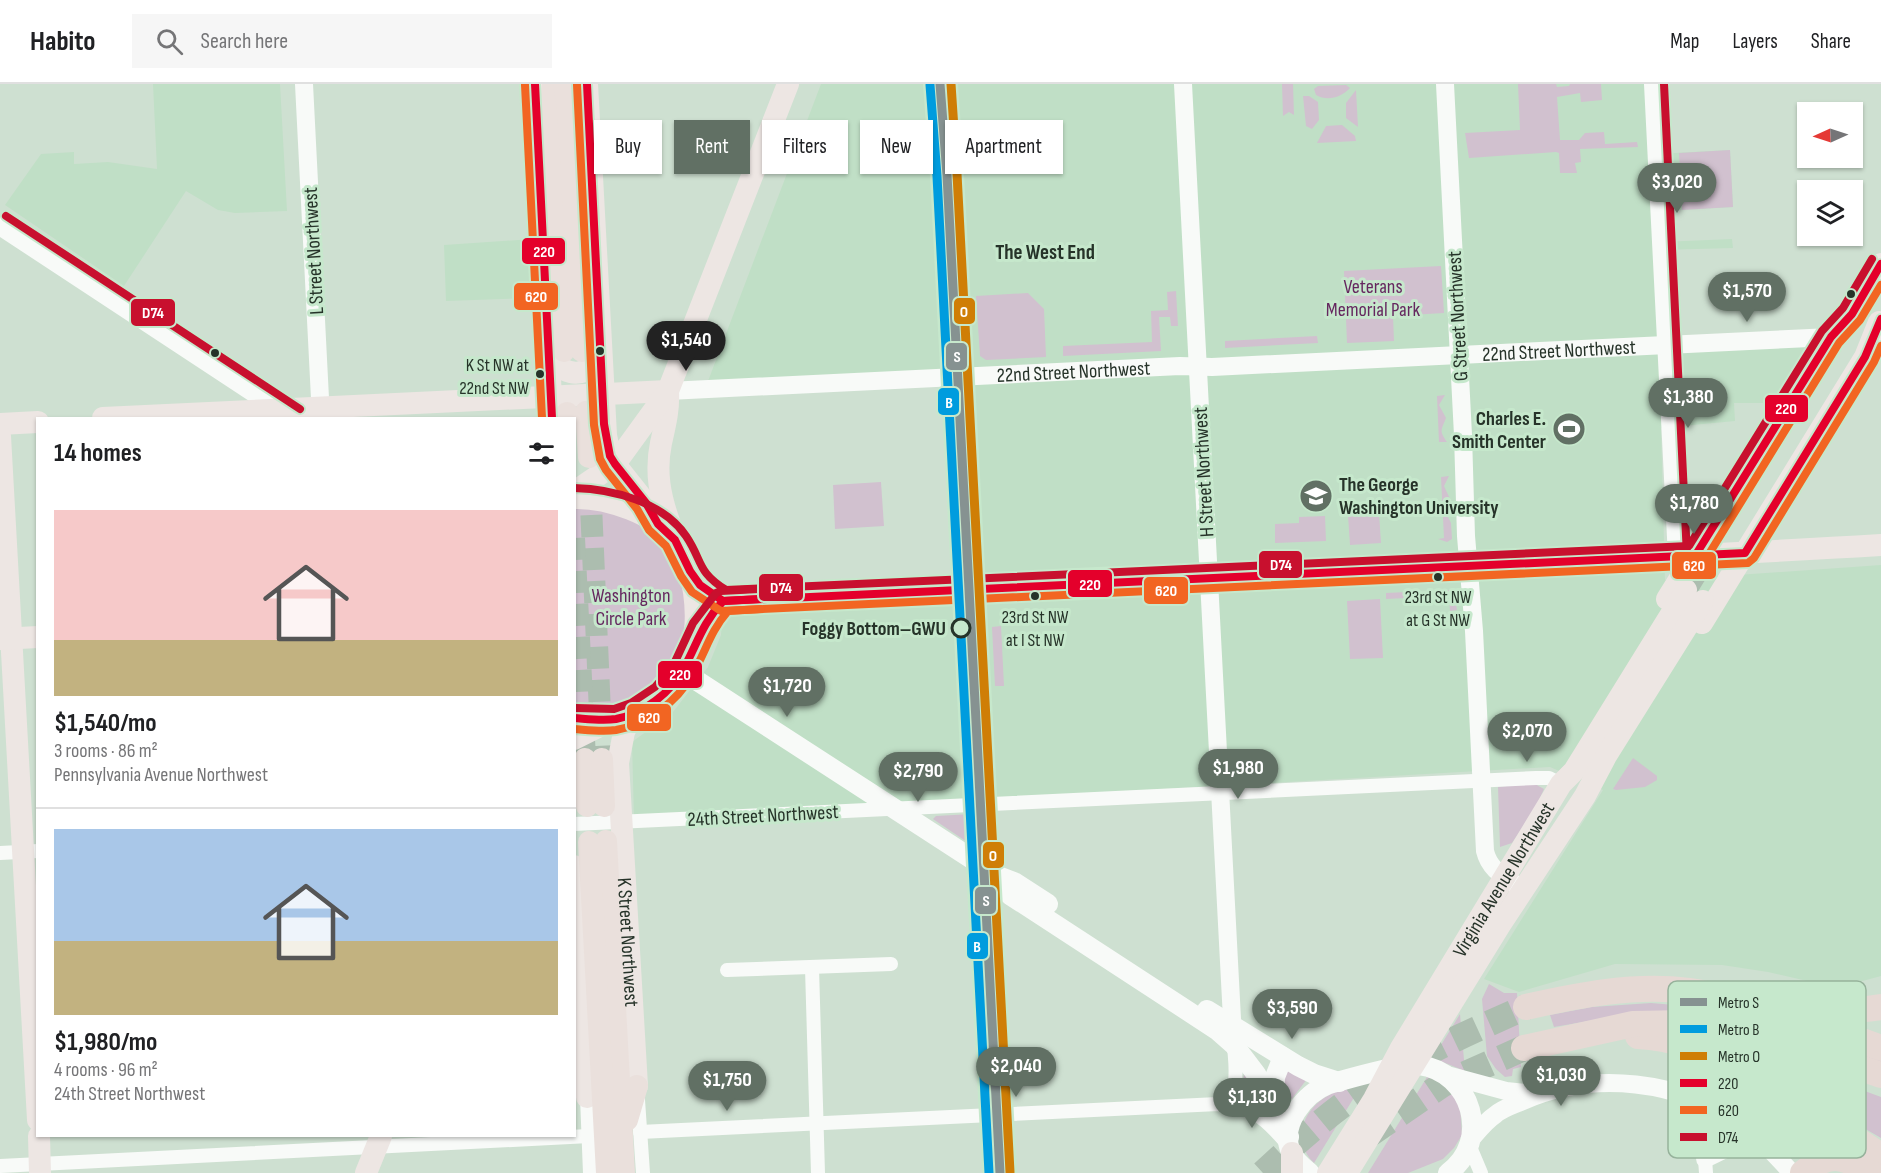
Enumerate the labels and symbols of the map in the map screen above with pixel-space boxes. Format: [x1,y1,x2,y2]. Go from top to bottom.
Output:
north arrow [1797,102,1863,168]
pin: $3,020 [1628,163,1726,214]
street label: L Street Northwest [299,187,329,315]
line badge: 220 [521,237,566,265]
district label: The West End [995,240,1095,265]
text: 220 [533,243,555,262]
street label: G Street Northwest [1443,250,1473,382]
pin: $1,570 [1698,272,1796,323]
park label: Veterans Memorial Park [1326,275,1421,322]
line badge: 620 [513,282,559,311]
text: 620 [525,288,547,307]
unlabelled marker [1845,288,1857,300]
line badge: O [953,297,976,325]
line badge: D74 [130,298,176,327]
text: O [960,303,968,322]
text: D74 [142,304,164,323]
pin: $1,540 [637,321,735,372]
street label: 22nd Street Northwest [1482,335,1636,367]
line badge: S [945,342,968,371]
unlabelled marker [594,345,606,357]
unlabelled marker [209,347,221,359]
text: S [953,348,961,367]
place label: K St NW at 22nd St NW [459,355,530,399]
street label: 22nd Street Northwest [996,356,1151,388]
marker: K St NW at 22nd St NW [534,368,546,380]
pin: $1,380 [1639,378,1737,429]
line badge: B [937,387,960,416]
text: B [945,394,953,413]
line badge: 220 [1764,394,1809,423]
text: 220 [1775,400,1797,419]
street label: H Street Northwest [1189,406,1219,538]
place label: Charles E. Smith Center [1452,407,1546,454]
sports icon: Charles E. Smith Center [1551,411,1587,447]
place label: The George Washington University [1339,473,1499,520]
school or university icon: The George Washington University [1298,478,1334,514]
pin: $1,780 [1645,484,1743,535]
line badge: D74 [1258,550,1303,579]
line badge: 620 [1671,551,1717,580]
text: D74 [1270,556,1292,575]
text: 620 [1683,557,1705,576]
line badge: 220 [1067,569,1113,598]
marker: 23rd St NW at G St NW [1432,571,1444,583]
line badge: D74 [758,573,804,602]
text: 220 [1079,576,1101,595]
line badge: 620 [1143,576,1189,605]
text: D74 [770,579,792,598]
text: 620 [1155,582,1177,601]
park label: Washington Circle Park [592,584,670,631]
place label: 23rd St NW at G St NW [1404,587,1472,631]
marker: 23rd St NW at I St NW [1029,590,1041,602]
place label: 23rd St NW at I St NW [1001,607,1069,651]
place label: Foggy Bottom–GWU [802,617,946,641]
marker: Foggy Bottom–GWU [951,618,971,638]
line badge: 220 [657,660,703,689]
text: 220 [669,666,691,685]
pin: $1,720 [738,667,836,718]
line badge: 620 [626,703,672,732]
text: 620 [638,709,660,728]
pin: $2,070 [1478,712,1576,763]
pin: $1,980 [1189,749,1287,800]
pin: $2,790 [869,752,967,803]
street label: Virginia Avenue Northwest [1448,798,1560,962]
street label: 24th Street Northwest [687,800,839,832]
line badge: O [982,841,1005,869]
text: O [989,847,997,866]
street label: K Street Northwest [612,877,643,1007]
line badge: S [974,886,997,915]
text: S [982,892,990,911]
line badge: B [966,932,989,960]
text: B [973,938,981,957]
legend [1668,981,1866,1158]
pin: $3,590 [1243,989,1341,1040]
text: Metro S [1718,994,1759,1013]
text: Metro B [1718,1021,1759,1040]
pin: $2,040 [967,1047,1065,1098]
text: Metro O [1718,1048,1760,1067]
pin: $1,030 [1512,1056,1610,1107]
pin: $1,750 [678,1061,776,1112]
text: 220 [1718,1075,1738,1094]
pin: $1,130 [1203,1078,1301,1129]
text: 620 [1718,1102,1739,1121]
text: D74 [1718,1129,1738,1148]

